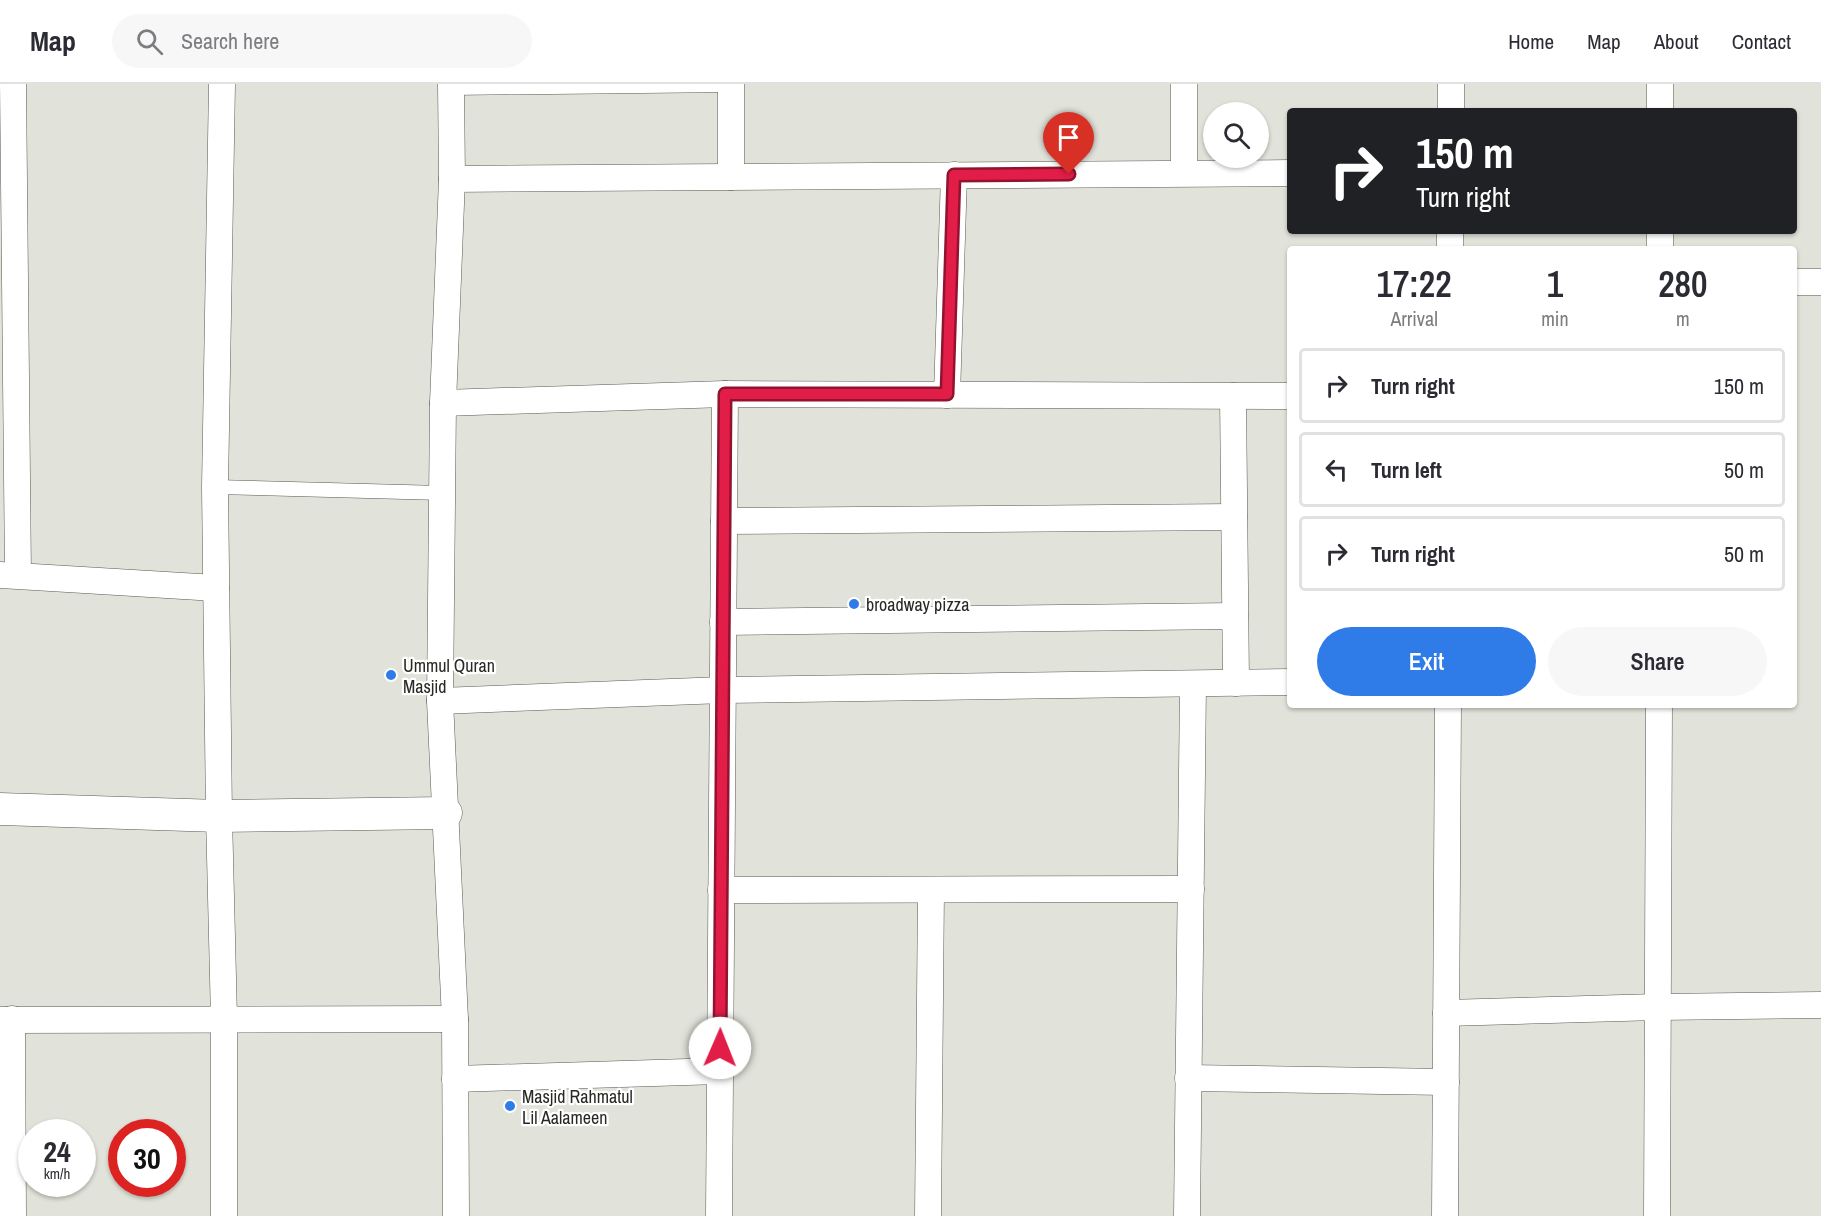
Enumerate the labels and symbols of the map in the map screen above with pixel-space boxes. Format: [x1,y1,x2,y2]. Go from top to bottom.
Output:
pin [1043,112,1094,174]
place label: broadway pizza [866,592,969,617]
marker: broadway pizza [847,597,861,611]
place label: Ummul Quran Masjid [403,653,495,699]
marker: Ummul Quran Masjid [384,668,398,682]
position arrow [688,1016,752,1080]
place label: Masjid Rahmatul Lil Aalameen [522,1084,633,1130]
marker: Masjid Rahmatul Lil Aalameen [503,1099,517,1113]
speed limit sign: 30 [108,1119,186,1197]

